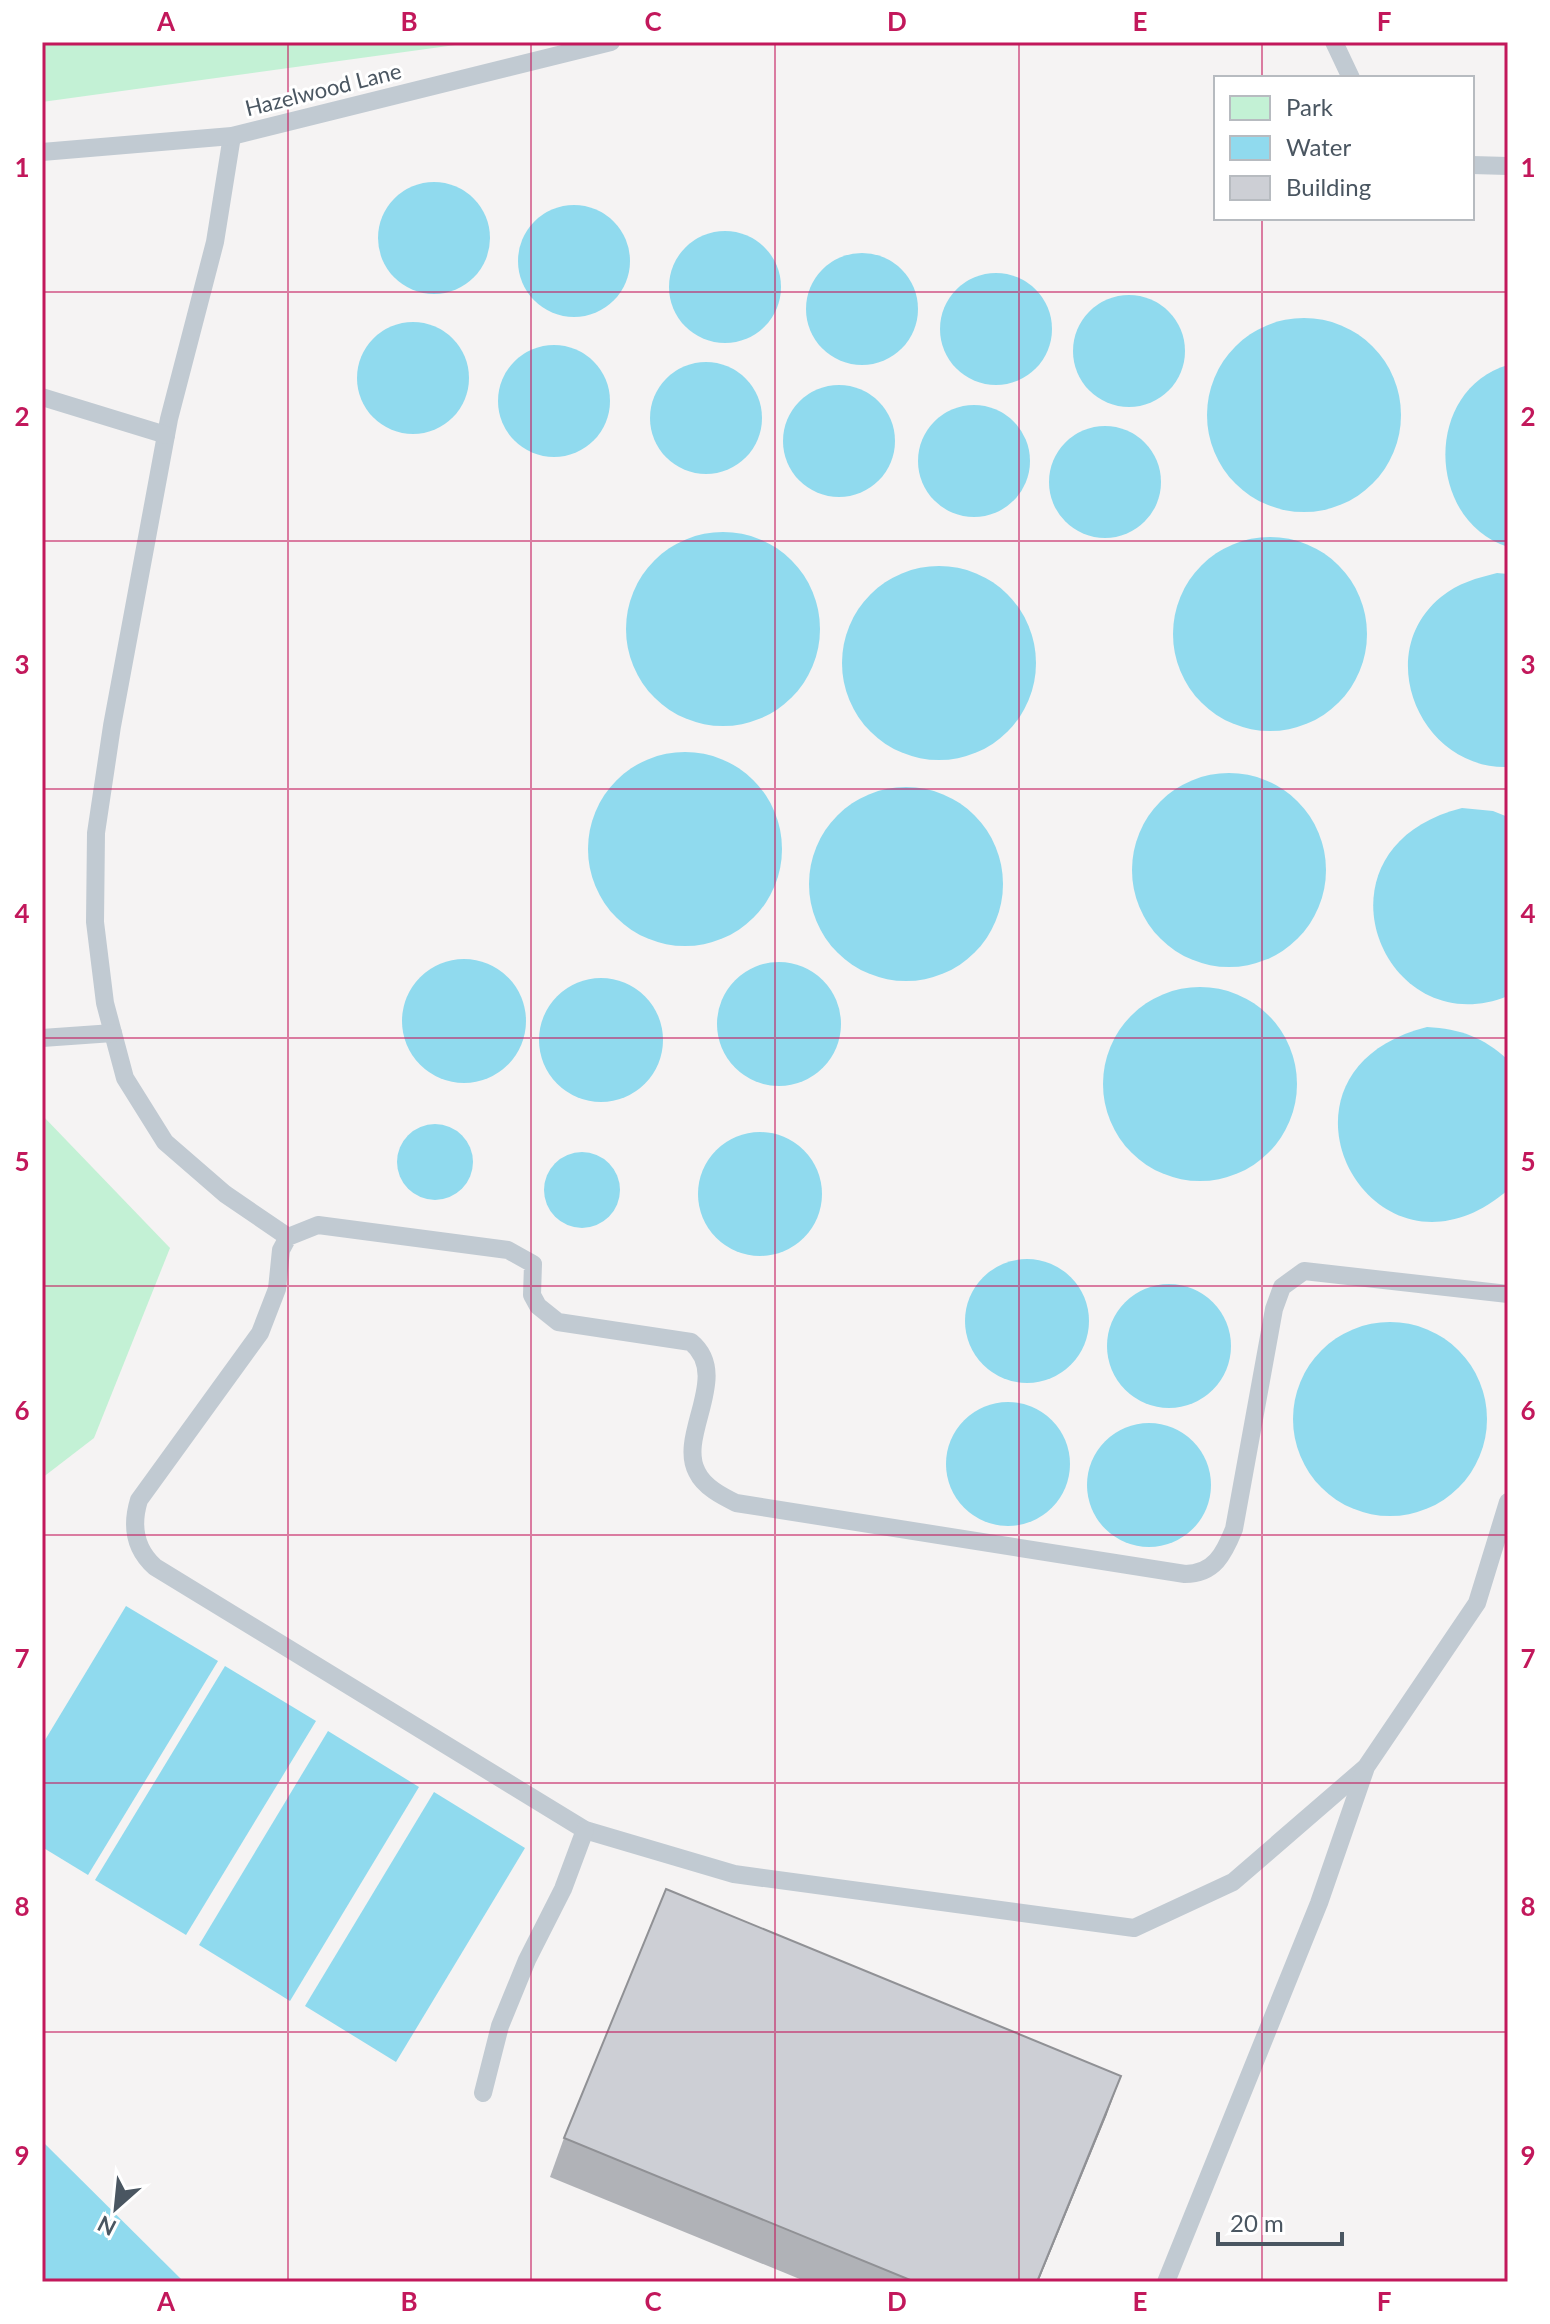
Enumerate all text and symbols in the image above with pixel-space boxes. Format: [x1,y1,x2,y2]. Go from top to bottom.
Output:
text: A [156,5,176,37]
text: B [400,5,418,37]
text: C [644,5,662,37]
text: D [887,5,907,37]
text: E [1133,5,1147,37]
text: F [1377,5,1391,37]
street label: Hazelwood Lane [242,57,404,121]
legend [1214,76,1474,220]
text: Park [1286,92,1334,121]
text: Water [1286,132,1351,161]
text: 1 [14,151,30,183]
text: 1 [1520,151,1536,183]
text: Building [1286,172,1371,201]
text: 2 [14,400,30,432]
text: 2 [1520,400,1536,432]
text: 3 [14,648,30,680]
text: 3 [1520,648,1536,680]
text: 4 [14,897,30,929]
text: 4 [1520,897,1536,929]
text: 5 [14,1145,30,1177]
text: 5 [1520,1145,1536,1177]
text: 6 [14,1394,30,1426]
text: 6 [1520,1394,1536,1426]
text: 7 [14,1642,30,1674]
text: 7 [1520,1642,1536,1674]
text: 8 [14,1890,30,1922]
text: 8 [1520,1890,1536,1922]
text: 9 [14,2139,30,2171]
text: 9 [1520,2139,1536,2171]
north arrow [76,2168,156,2248]
scale bar [1218,2196,1342,2246]
text: 20 m [1230,2208,1284,2237]
text: N [93,2210,120,2242]
text: A [156,2285,176,2317]
text: B [400,2285,418,2317]
text: C [644,2285,662,2317]
text: D [887,2285,907,2317]
text: E [1133,2285,1147,2317]
text: F [1377,2285,1391,2317]

